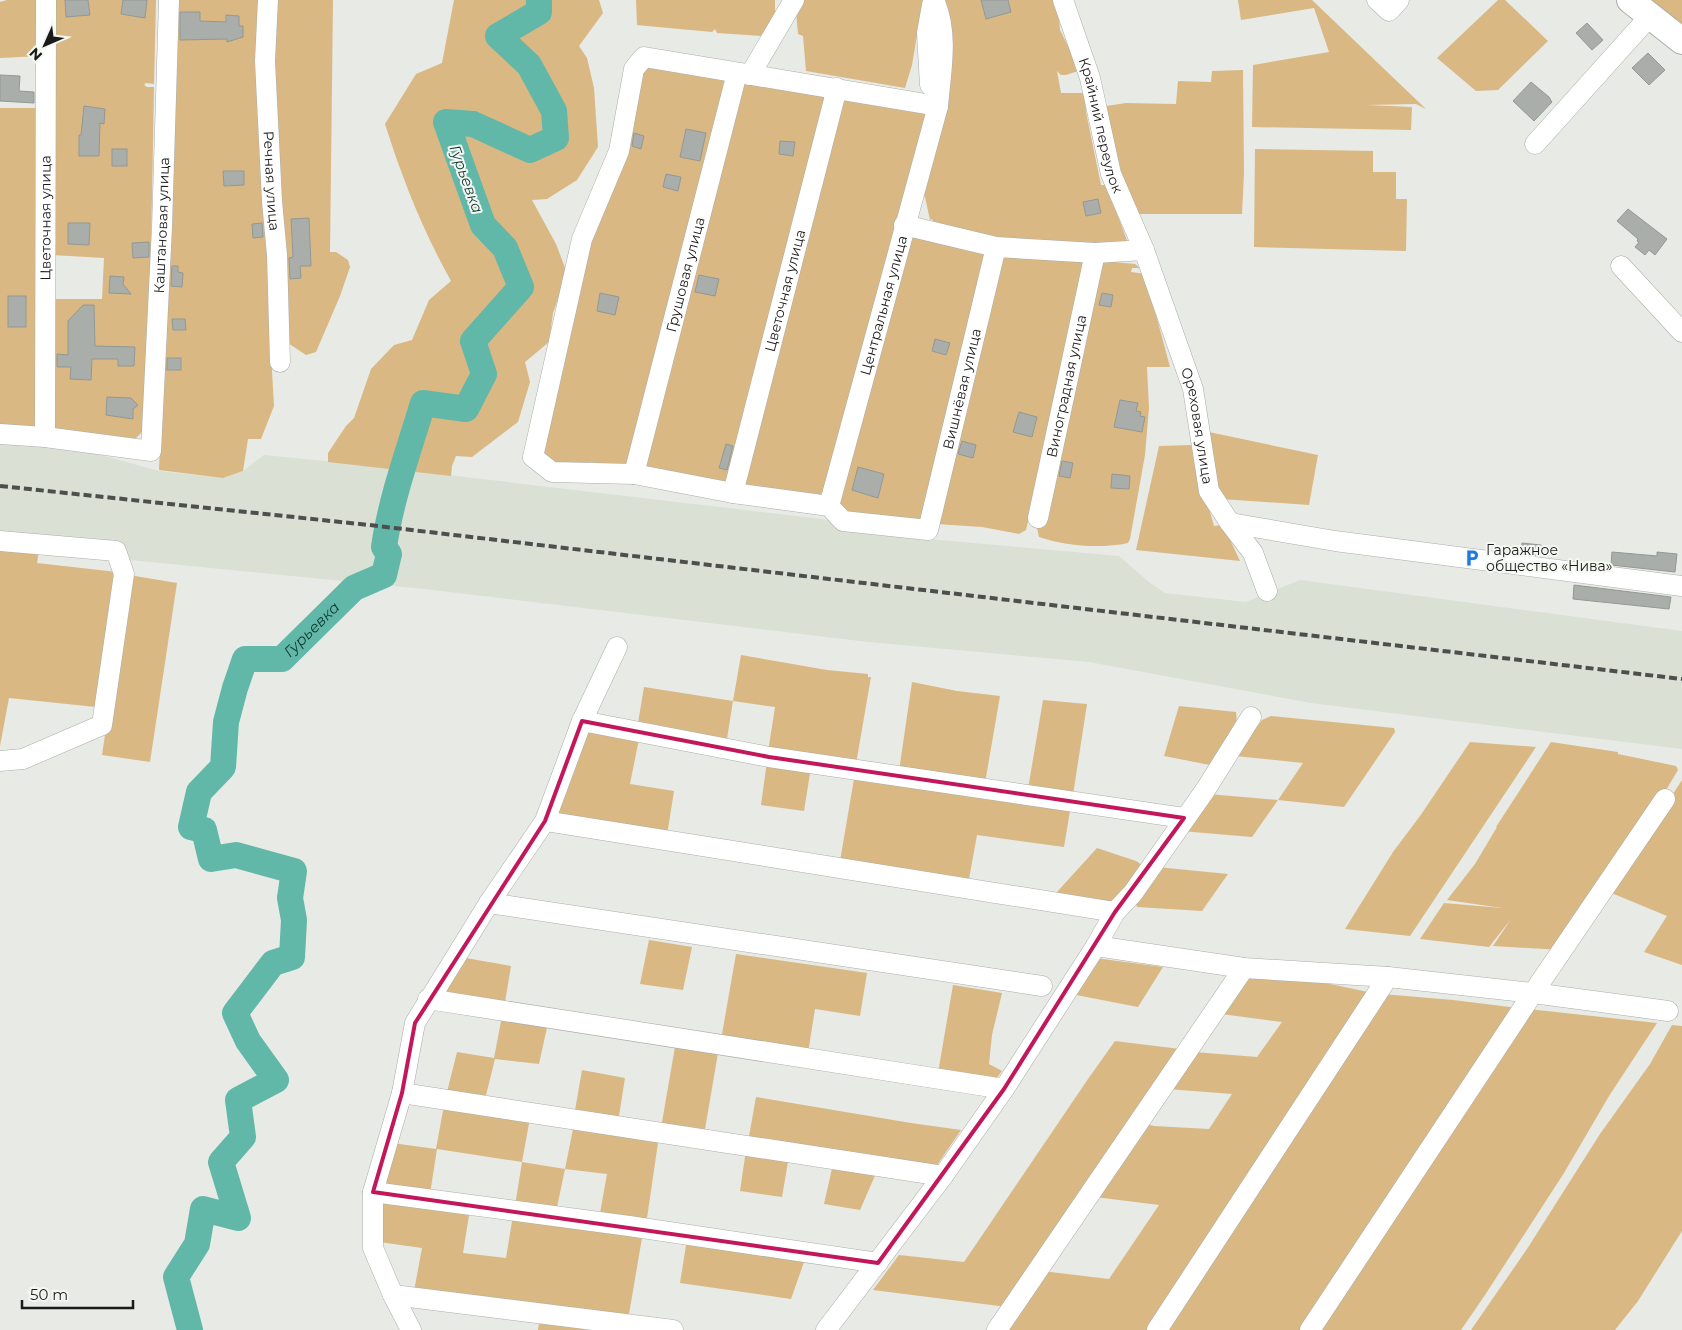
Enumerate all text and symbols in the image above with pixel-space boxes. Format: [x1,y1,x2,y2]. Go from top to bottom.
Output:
north arrow [20,20,70,70]
text: N [25,44,46,65]
street label: Крайний переулок [1075,55,1127,196]
street label: Речная улица [259,130,284,232]
water label: Гурьевка [445,142,488,216]
street label: Цветочная улица [36,155,55,281]
street label: Каштановая улица [150,157,173,294]
street label: Грушовая улица [662,215,709,334]
street label: Цветочная улица [761,228,809,354]
street label: Центральная улица [856,233,911,377]
street label: Виноградная улица [1042,313,1090,459]
street label: Вишнёвая улица [939,327,985,451]
street label: Ореховая улица [1177,365,1217,485]
place label: Гаражное общество «Нива» [1486,541,1612,575]
parking icon: Гаражное общество «Нива» [1462,548,1482,568]
water label: Гурьевка [279,597,343,661]
scale bar [22,1278,134,1310]
text: 50 m [30,1285,68,1304]

